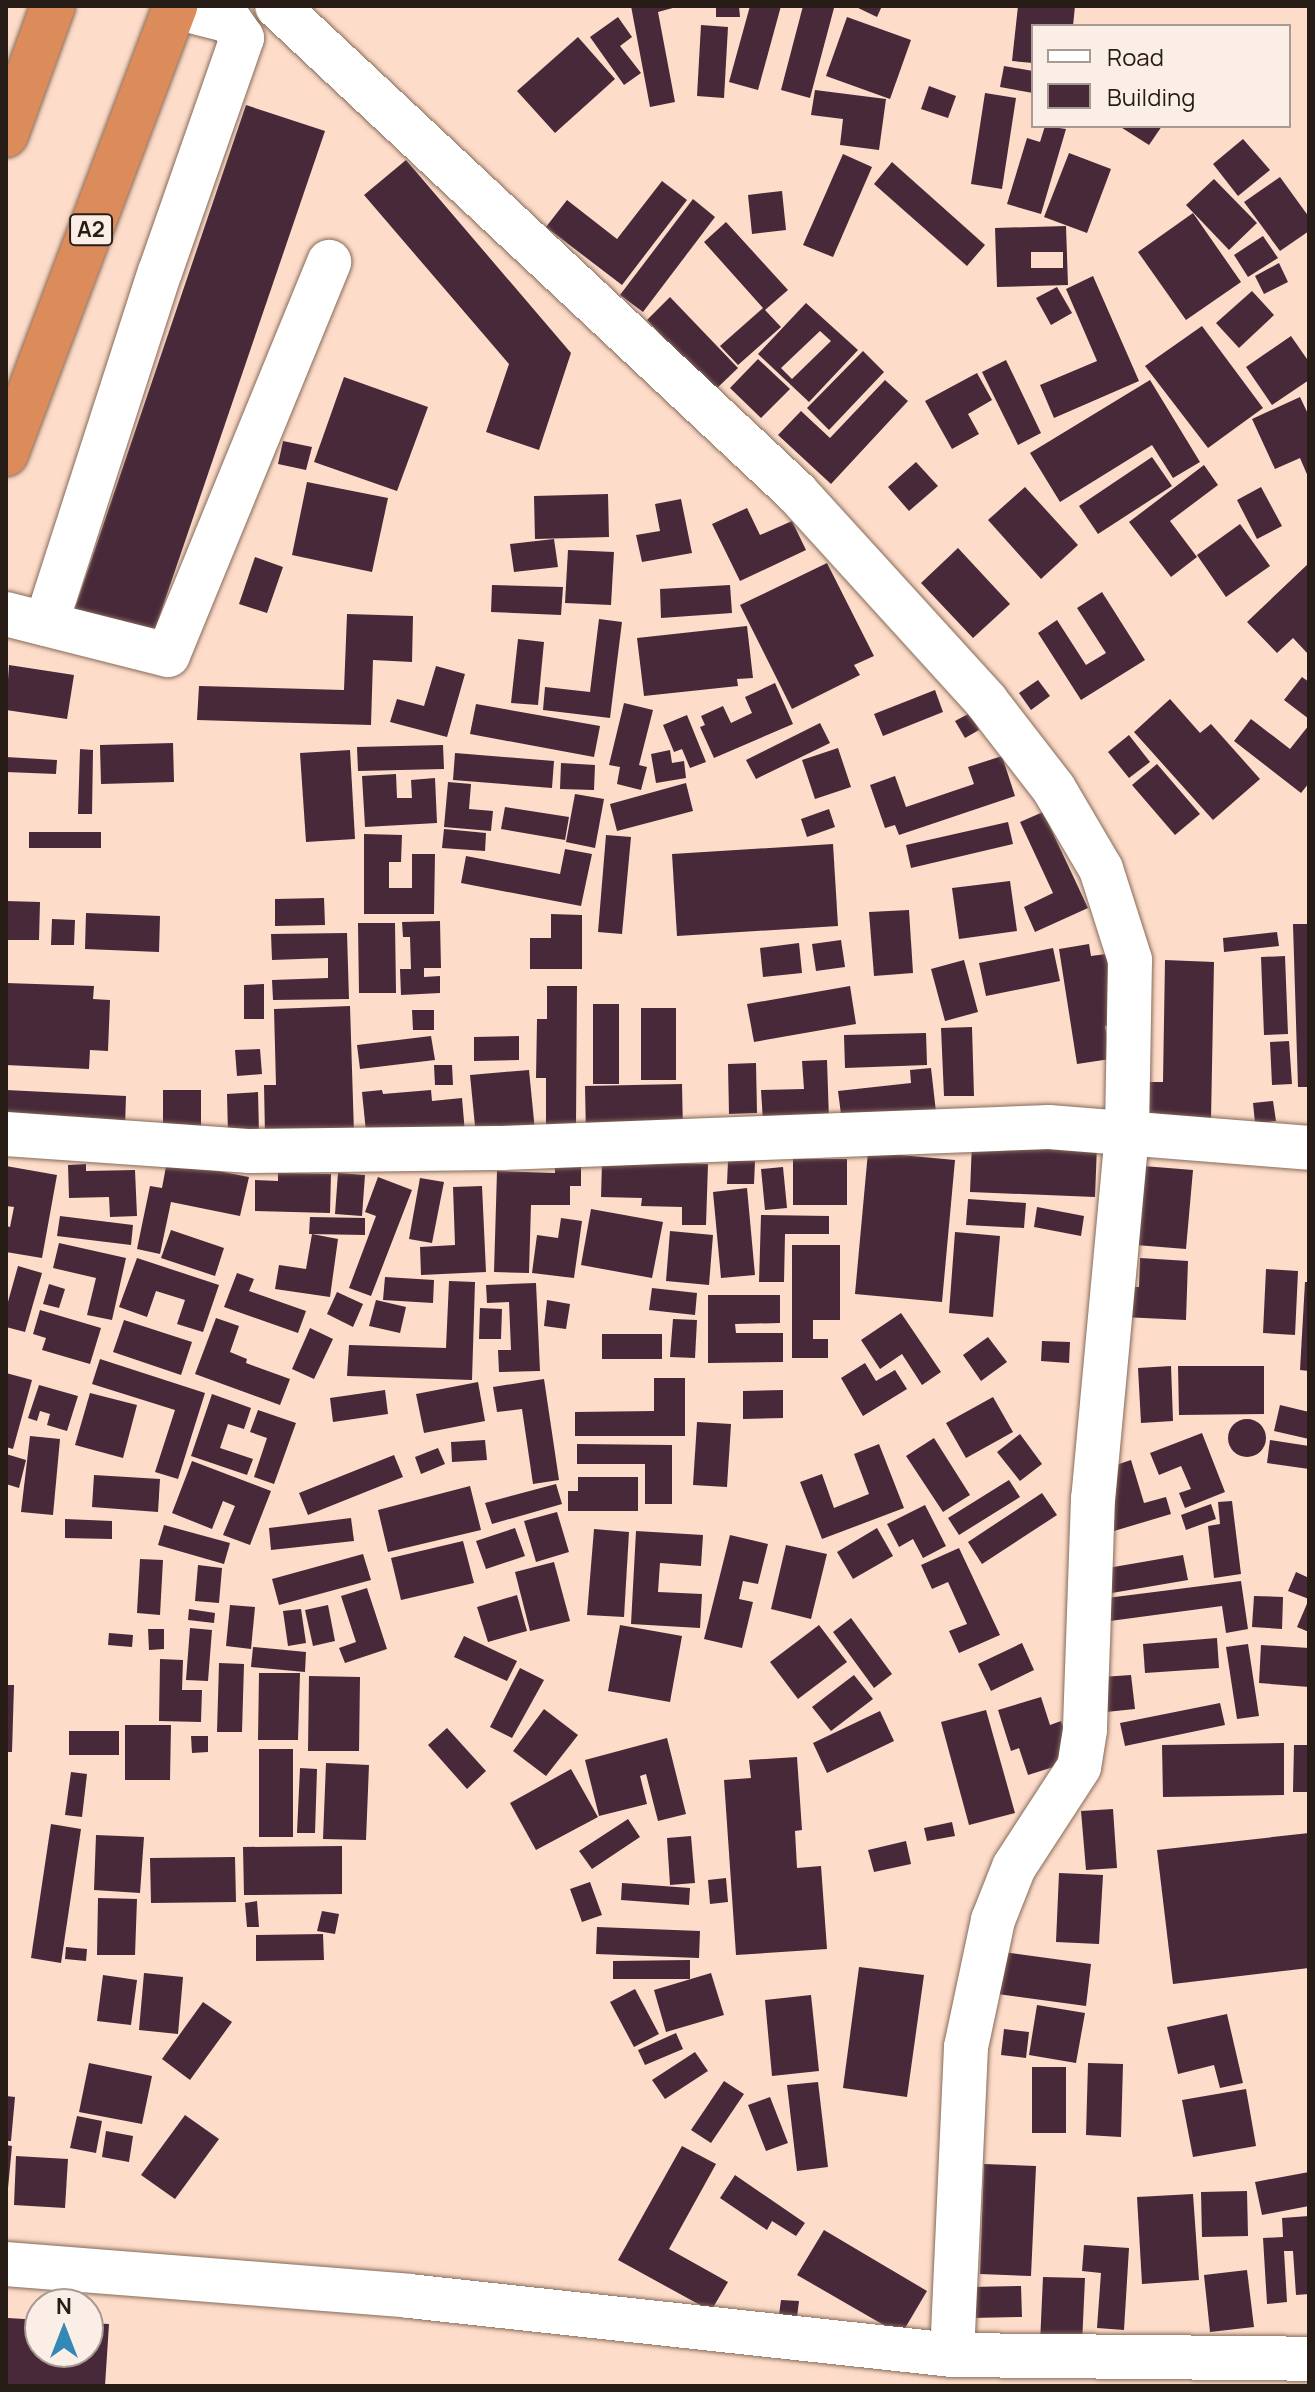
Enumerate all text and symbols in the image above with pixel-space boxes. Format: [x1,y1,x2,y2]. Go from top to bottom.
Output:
legend [1031,24,1291,128]
text: Road [1107,40,1164,73]
text: Building [1107,80,1195,113]
road number: A2 [69,212,113,248]
north arrow [24,2288,104,2368]
text: N [56,2291,72,2321]

